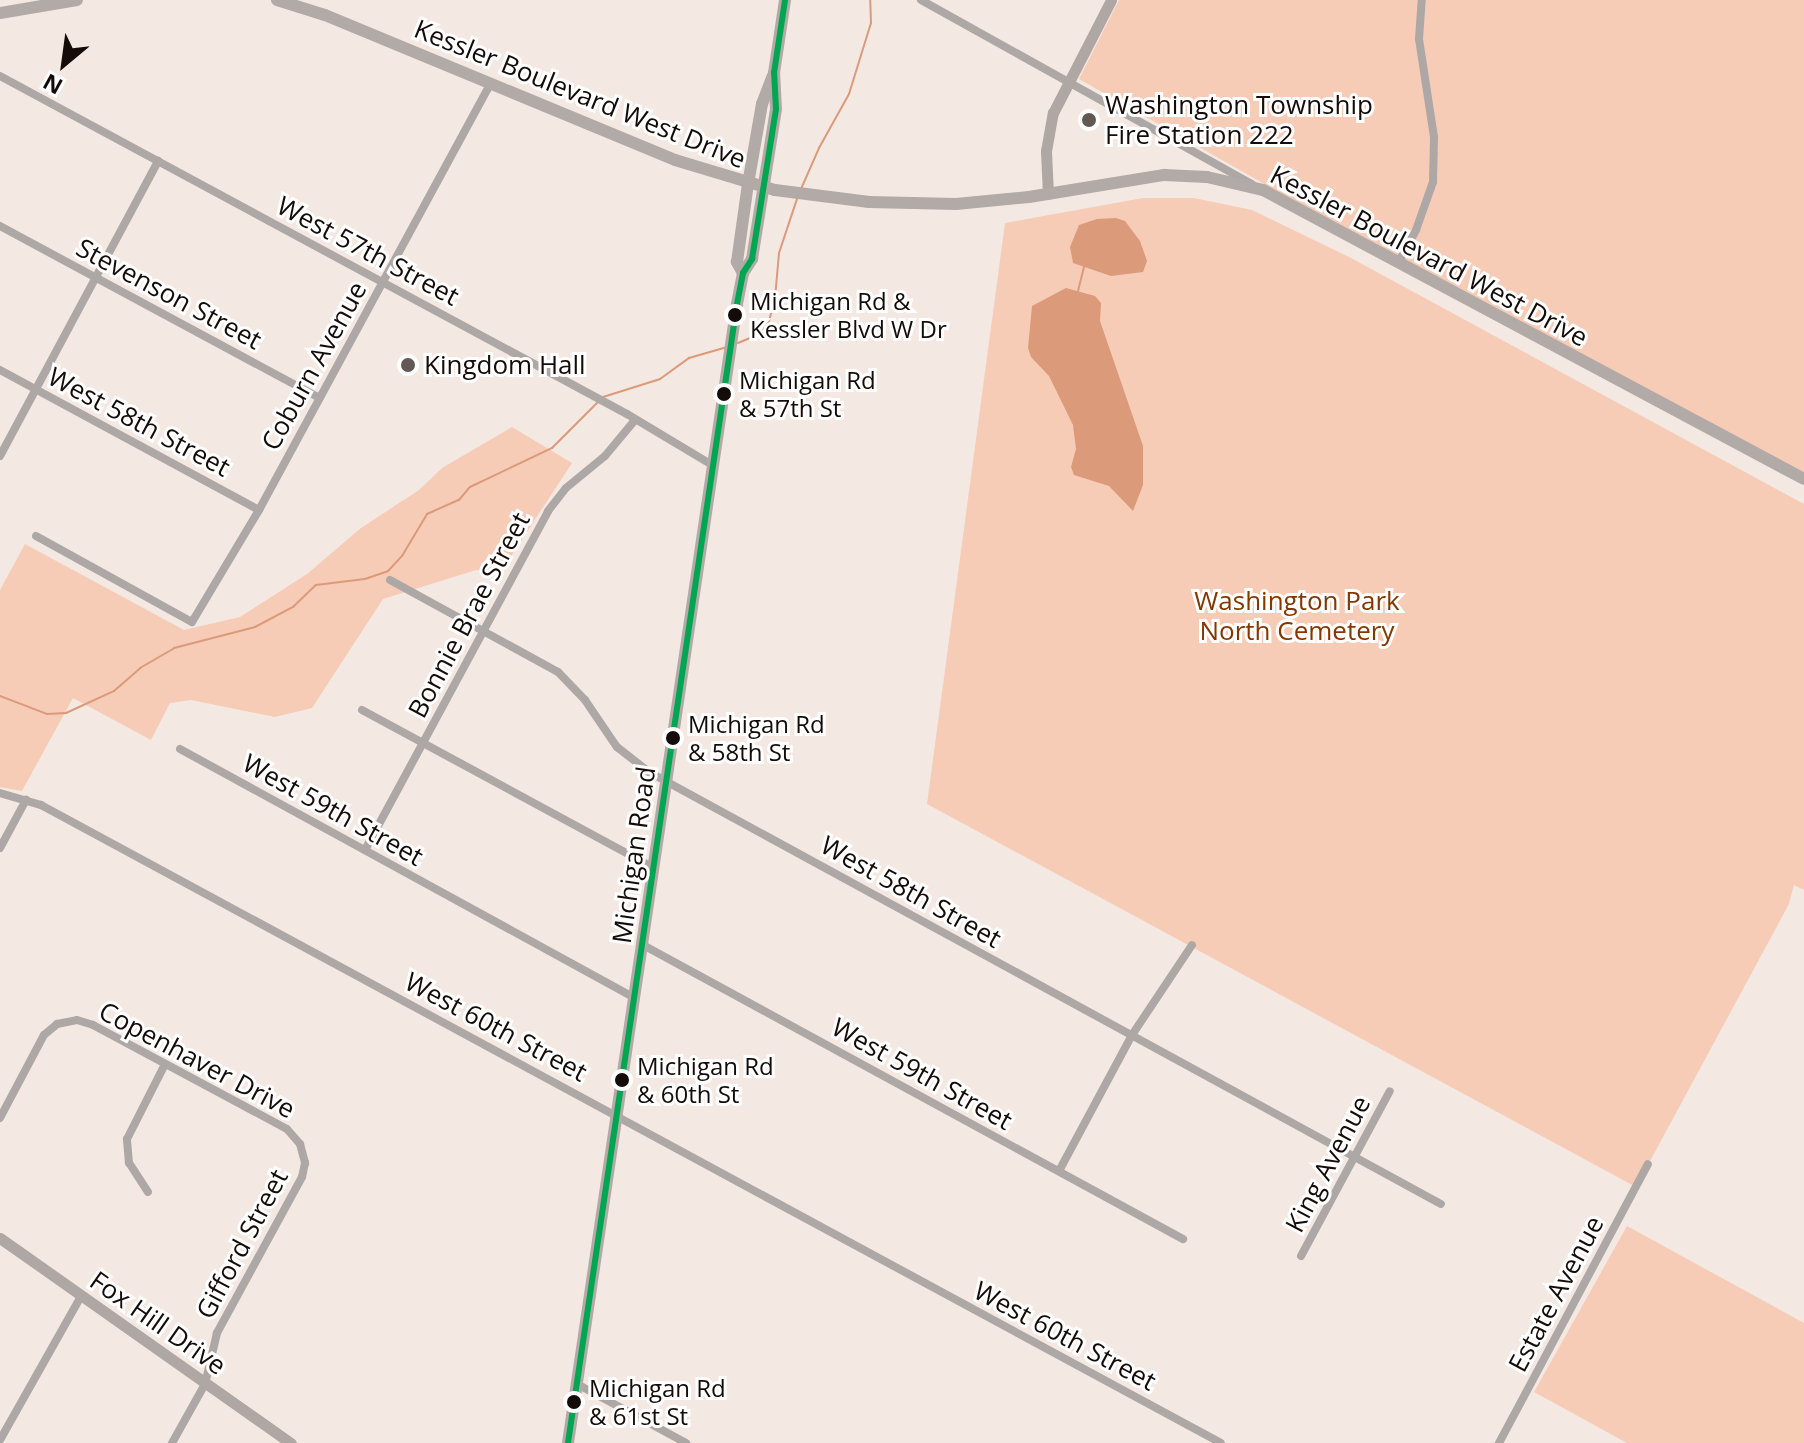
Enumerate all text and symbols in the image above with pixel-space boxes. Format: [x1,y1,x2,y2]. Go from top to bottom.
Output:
street label: Kessler Boulevard West Drive [410,13,750,175]
north arrow [24,24,104,104]
text: N [37,68,67,102]
place label: Washington Township Fire Station 222 [1105,89,1373,150]
marker: Washington Township Fire Station 222 [1080,111,1098,129]
street label: Kessler Boulevard West Drive [1265,159,1593,353]
street label: West 57th Street [272,190,464,312]
street label: Stevenson Street [71,232,267,356]
street label: Coburn Avenue [255,276,373,456]
place label: Michigan Rd & Kessler Blvd W Dr [750,287,947,343]
marker: Michigan Rd & Kessler Blvd W Dr [727,307,743,323]
place label: Kingdom Hall [424,349,586,381]
marker: Kingdom Hall [399,356,417,374]
street label: West 58th Street [43,361,235,483]
place label: Michigan Rd & 57th St [739,366,876,422]
marker: Michigan Rd & 57th St [716,386,732,402]
street label: Bonnie Brae Street [402,507,536,723]
park label: Washington Park North Cemetery [1194,585,1400,646]
place label: Michigan Rd & 58th St [688,710,825,766]
marker: Michigan Rd & 58th St [665,730,681,746]
street label: West 59th Street [237,748,429,872]
street label: Michigan Road [606,765,662,945]
street label: West 58th Street [815,830,1007,954]
street label: West 60th Street [400,966,592,1088]
street label: Copenhaver Drive [94,995,300,1125]
street label: West 59th Street [826,1012,1018,1136]
place label: Michigan Rd & 60th St [637,1052,774,1108]
marker: Michigan Rd & 60th St [614,1072,630,1088]
street label: King Avenue [1279,1091,1377,1237]
street label: Gifford Street [190,1164,294,1324]
street label: Estate Avenue [1502,1211,1610,1377]
street label: Fox Hill Drive [84,1265,232,1381]
street label: West 60th Street [969,1275,1161,1397]
place label: Michigan Rd & 61st St [589,1374,726,1430]
marker: Michigan Rd & 61st St [566,1394,582,1410]

